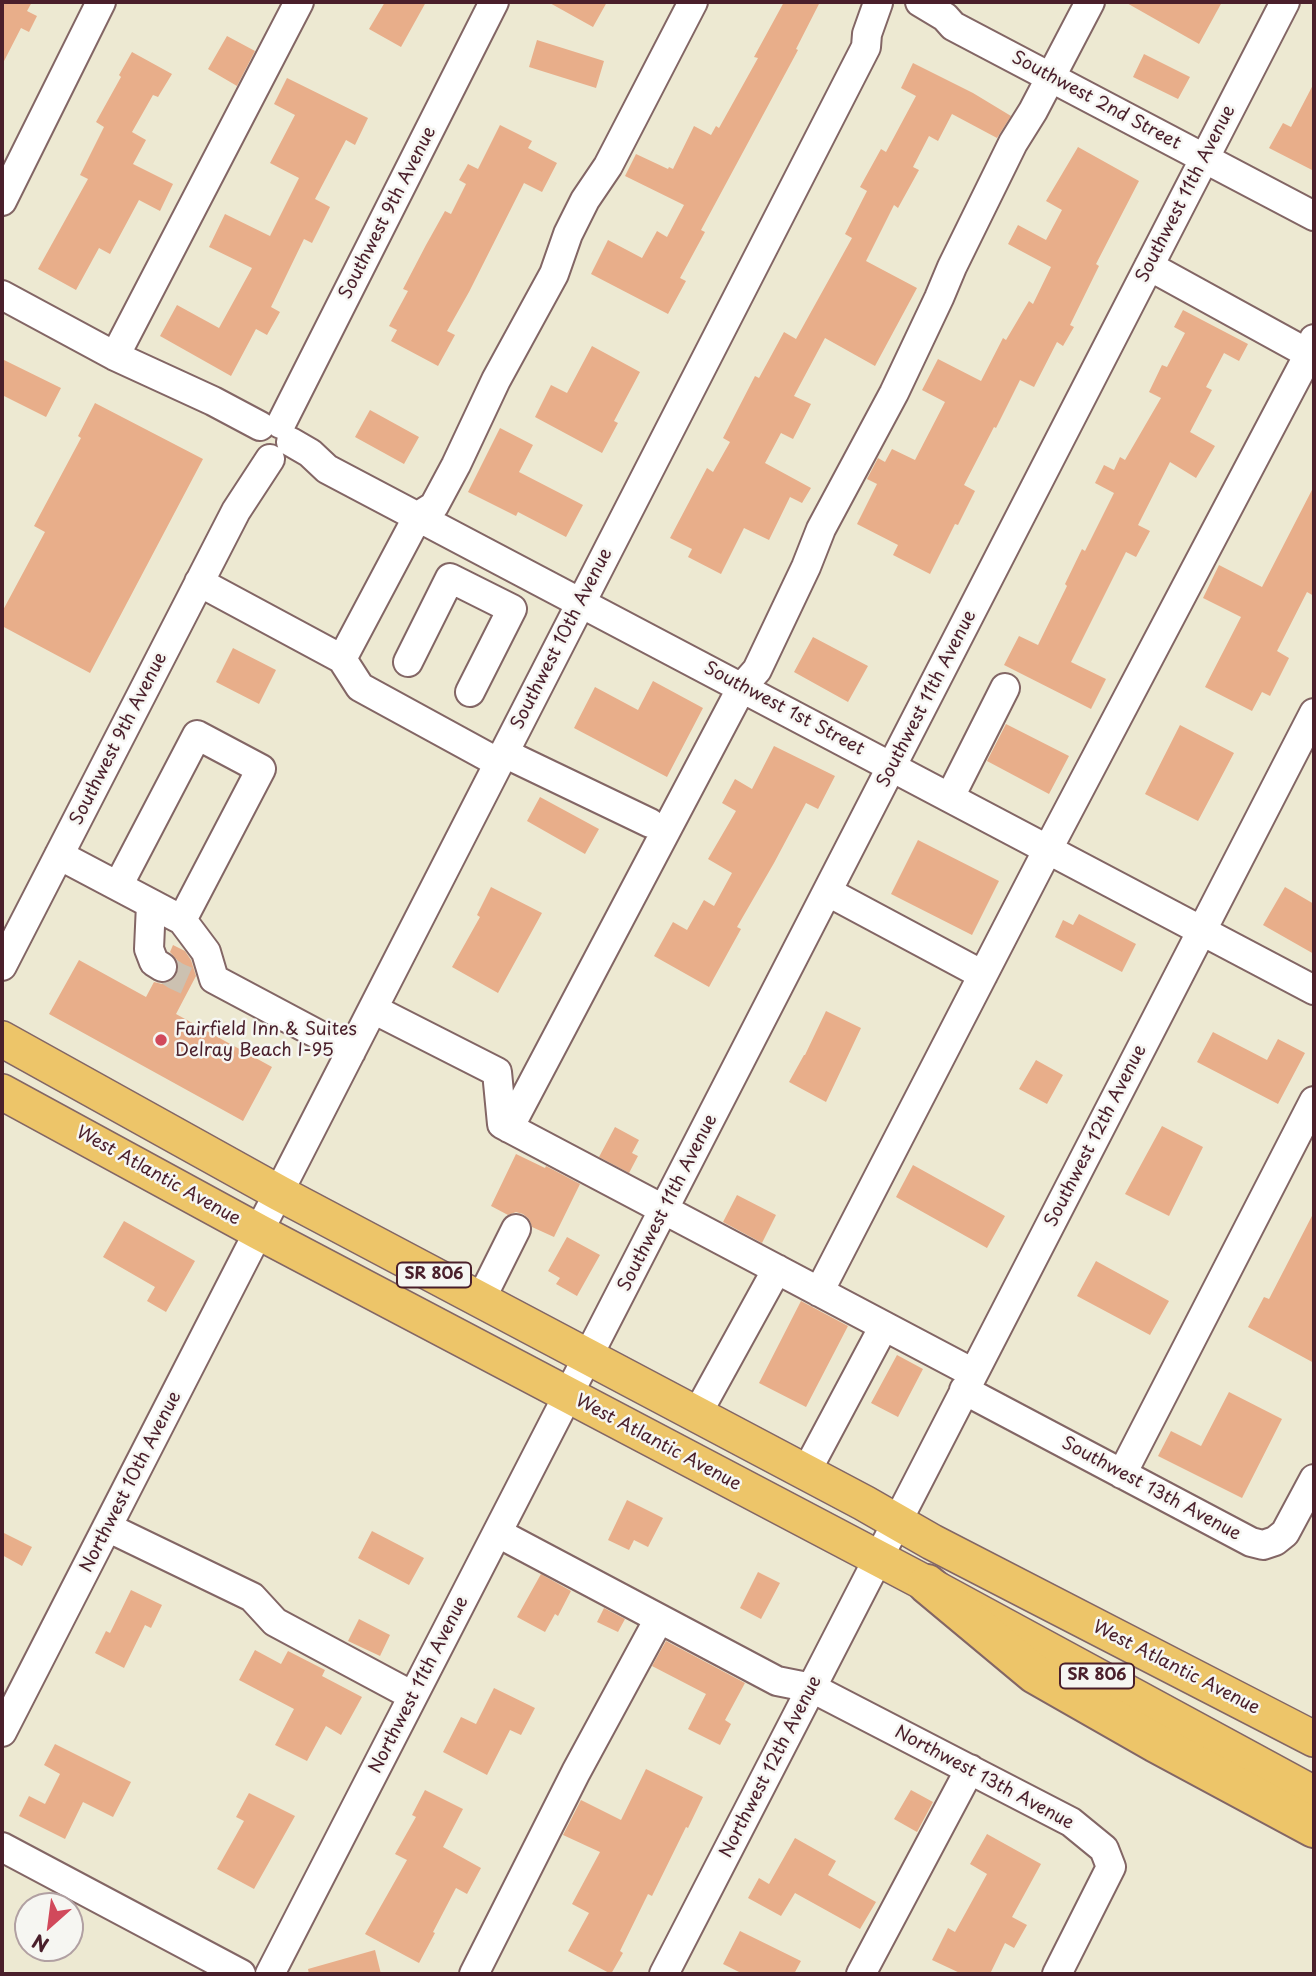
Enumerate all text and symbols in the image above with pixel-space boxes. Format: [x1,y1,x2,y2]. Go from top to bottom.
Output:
street label: Southwest 2nd Street [1008,47,1184,155]
street label: Southwest 11th Avenue [1132,102,1240,286]
street label: Southwest 9th Avenue [335,123,441,303]
street label: Southwest 10th Avenue [507,545,617,733]
street label: Southwest 11th Avenue [873,607,981,791]
street label: Southwest 9th Avenue [66,649,172,829]
street label: Southwest 1st Street [700,658,868,760]
place label: Fairfield Inn & Suites Delray Beach I-95 [175,1019,357,1062]
marker: Fairfield Inn & Suites Delray Beach I-95 [153,1032,169,1048]
street label: Southwest 12th Avenue [1041,1041,1151,1231]
street label: Southwest 11th Avenue [614,1111,722,1295]
street label: West Atlantic Avenue [72,1122,244,1230]
road number: SR 806 [397,1262,471,1288]
street label: Northwest 10th Avenue [76,1388,186,1576]
street label: West Atlantic Avenue [572,1390,744,1496]
street label: Southwest 13th Avenue [1058,1433,1244,1545]
street label: Northwest 11th Avenue [365,1593,473,1777]
street label: West Atlantic Avenue [1089,1617,1263,1719]
road number: SR 806 [1060,1664,1134,1688]
street label: Northwest 12th Avenue [716,1672,826,1862]
street label: Northwest 13th Avenue [891,1722,1077,1834]
north arrow [14,1892,84,1962]
text: N [27,1928,53,1960]

